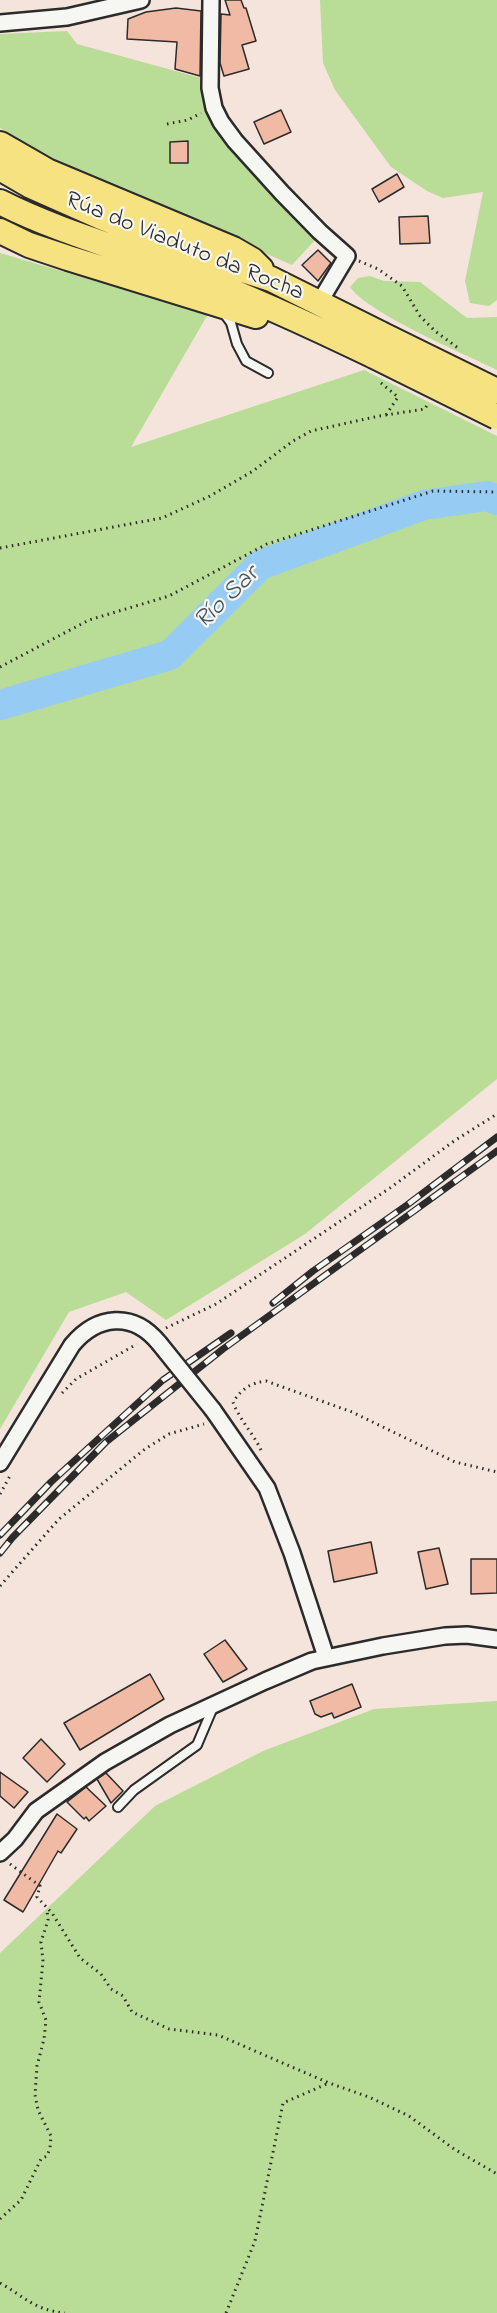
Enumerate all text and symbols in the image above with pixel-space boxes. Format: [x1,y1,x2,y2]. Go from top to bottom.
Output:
street label: Rúa do Viaduto da Rocha [61,187,307,309]
water label: Río Sar [189,561,267,637]

